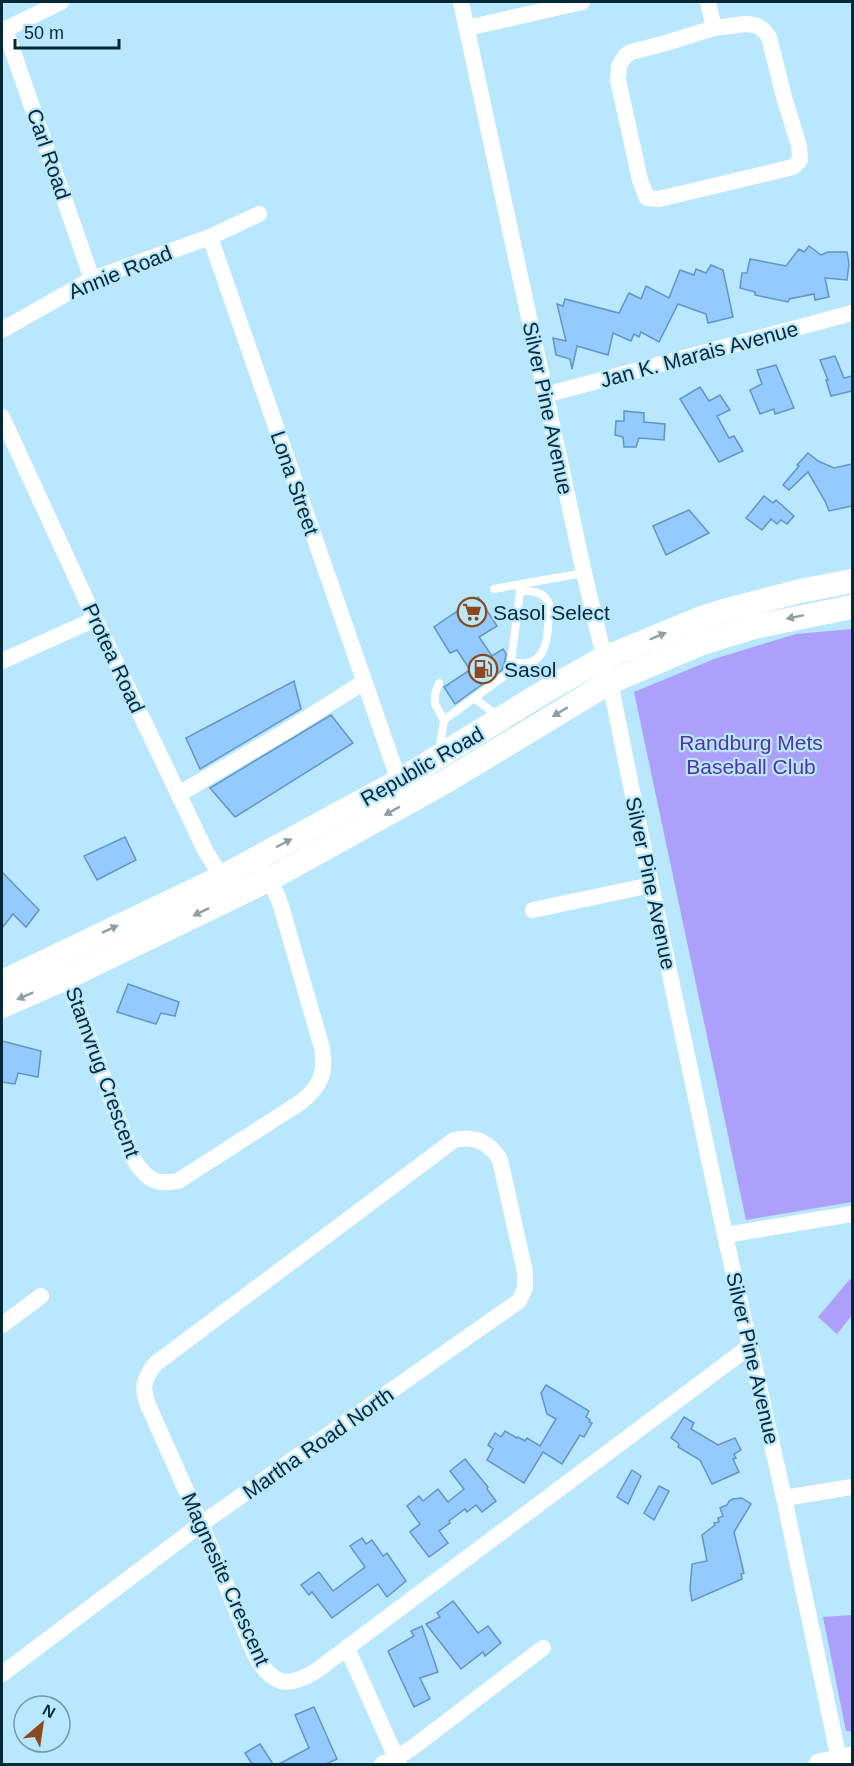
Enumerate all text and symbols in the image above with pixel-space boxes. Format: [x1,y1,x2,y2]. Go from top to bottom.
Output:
scale bar [15,12,118,50]
text: 50 m [24,23,64,43]
street label: Carl Road [23,106,75,202]
street label: Annie Road [65,241,175,303]
street label: Jan K. Marais Avenue [598,317,800,391]
street label: Silver Pine Avenue [518,320,578,496]
street label: Lona Street [266,428,324,538]
supermarket icon: Sasol Select [456,596,488,628]
street label: Protea Road [79,600,149,716]
place label: Sasol Select [493,601,610,624]
one-way arrow [786,613,804,623]
one-way arrow [650,631,668,641]
fuel station icon: Sasol [467,653,499,685]
place label: Sasol [504,658,557,681]
one-way arrow [552,707,568,718]
street label: Republic Road [357,722,487,810]
park label: Randburg Mets Baseball Club [679,731,823,778]
street label: Silver Pine Avenue [621,795,681,971]
one-way arrow [384,806,400,817]
one-way arrow [276,838,293,848]
one-way arrow [193,907,210,916]
one-way arrow [101,925,118,934]
street label: Stamvrug Crescent [61,984,145,1161]
one-way arrow [16,991,34,1001]
street label: Silver Pine Avenue [722,1270,784,1446]
street label: Martha Road North [238,1382,398,1504]
street label: Magnesite Crescent [178,1489,275,1669]
north arrow [12,1694,72,1754]
text: N [40,1701,58,1722]

